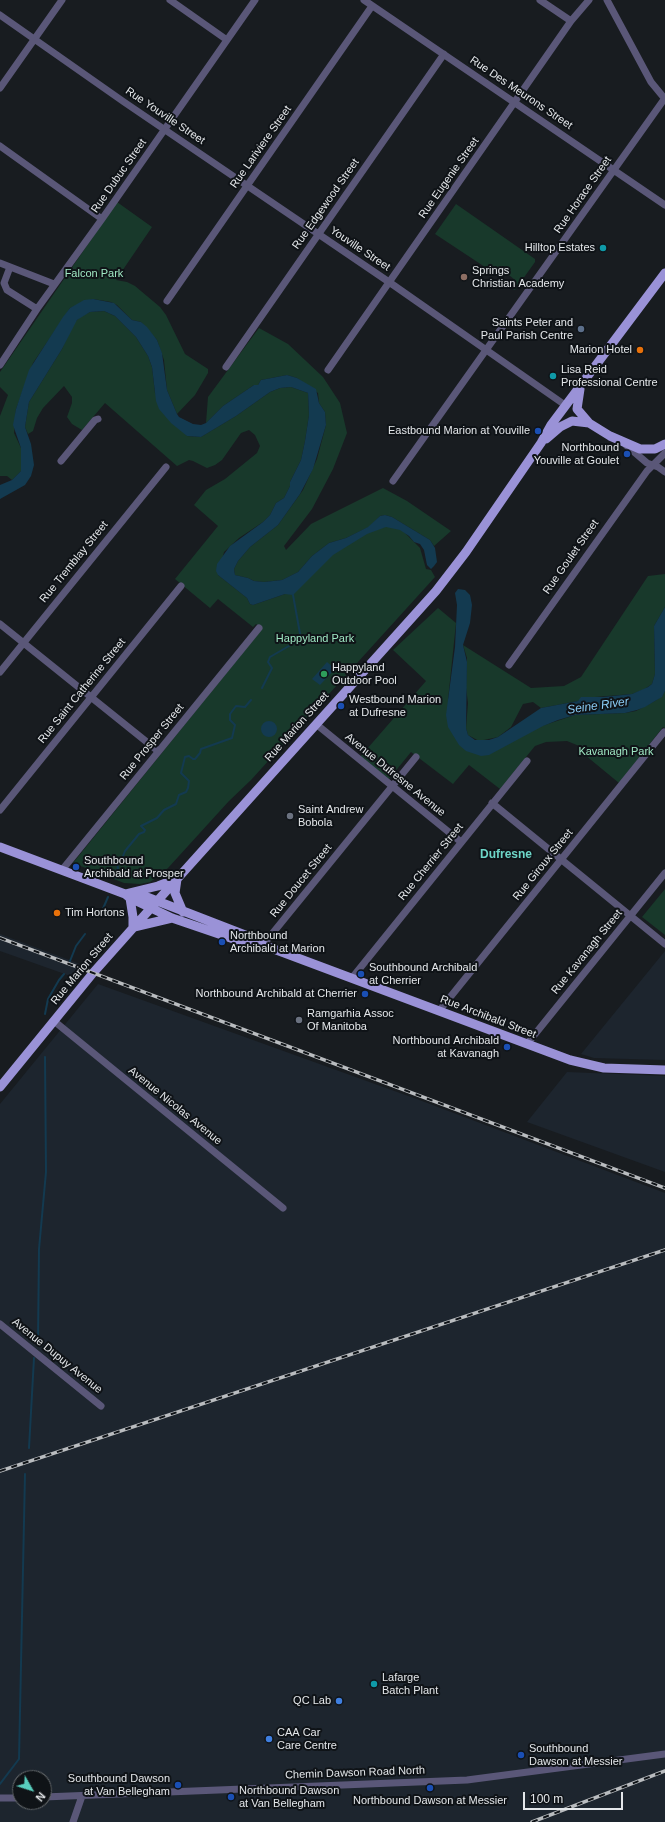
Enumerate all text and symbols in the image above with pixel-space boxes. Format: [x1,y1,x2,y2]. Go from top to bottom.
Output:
street label: Rue Des Meurons Street [467,54,575,132]
street label: Rue Youville Street [123,84,207,148]
street label: Rue Lariviere Street [228,103,294,191]
street label: Rue Eugenie Street [416,135,482,221]
street label: Rue Dubuc Street [89,136,149,216]
street label: Rue Horace Street [551,154,615,236]
street label: Rue Edgewood Street [290,156,362,252]
street label: Youville Street [327,224,393,274]
place label: Hilltop Estates [525,241,595,255]
marker: Hilltop Estates [598,243,608,253]
place label: Springs Christian Academy [472,264,564,290]
park label: Falcon Park [65,267,123,281]
marker: Springs Christian Academy [459,272,469,282]
place label: Saints Peter and Paul Parish Centre [481,316,573,342]
marker: Saints Peter and Paul Parish Centre [576,324,586,334]
place label: Marion Hotel [570,343,632,357]
marker: Marion Hotel [635,345,645,355]
place label: Lisa Reid Professional Centre [561,363,658,389]
marker: Lisa Reid Professional Centre [548,371,558,381]
place label: Eastbound Marion at Youville [388,424,530,438]
marker: Eastbound Marion at Youville [533,426,543,436]
place label: Northbound Youville at Goulet [534,441,619,467]
marker: Northbound Youville at Goulet [622,449,632,459]
street label: Rue Goulet Street [540,517,602,597]
street label: Rue Tremblay Street [37,519,111,605]
park label: Happyland Park [276,632,354,646]
street label: Rue Saint Catherine Street [36,636,128,746]
place label: Happyland Outdoor Pool [332,661,397,687]
marker: Happyland Outdoor Pool [319,669,329,679]
street label: Rue Marion Street [262,689,332,765]
place label: Westbound Marion at Dufresne [349,693,441,719]
water label: Seine River [566,695,630,717]
street label: Rue Prosper Street [117,701,187,783]
marker: Westbound Marion at Dufresne [336,701,346,711]
street label: Avenue Dufresne Avenue [342,731,448,819]
park label: Kavanagh Park [578,745,654,759]
place label: Saint Andrew Bobola [298,803,363,829]
marker: Saint Andrew Bobola [285,811,295,821]
street label: Rue Cherrier Street [396,821,466,903]
street label: Rue Giroux Street [510,827,576,903]
street label: Rue Doucet Street [267,842,335,920]
district label: Dufresne [480,848,532,862]
place label: Southbound Archibald at Prosper [84,854,184,880]
marker: Southbound Archibald at Prosper [71,862,81,872]
place label: Tim Hortons [65,906,124,920]
street label: Rue Kavanagh Street [549,907,625,997]
marker: Tim Hortons [52,908,62,918]
place label: Northbound Archibald at Marion [230,929,325,955]
street label: Rue Marion Street [48,931,116,1007]
marker: Northbound Archibald at Marion [217,937,227,947]
place label: Southbound Archibald at Cherrier [369,961,477,987]
marker: Southbound Archibald at Cherrier [356,969,366,979]
place label: Northbound Archibald at Cherrier [196,987,357,1001]
marker: Northbound Archibald at Cherrier [360,989,370,999]
street label: Rue Archibald Street [438,993,538,1041]
place label: Ramgarhia Assoc Of Manitoba [307,1007,394,1033]
marker: Ramgarhia Assoc Of Manitoba [294,1015,304,1025]
place label: Northbound Archibald at Kavanagh [393,1034,499,1060]
marker: Northbound Archibald at Kavanagh [502,1042,512,1052]
street label: Avenue Nicolas Avenue [126,1064,224,1148]
street label: Avenue Dupuy Avenue [9,1316,105,1396]
place label: Lafarge Batch Plant [382,1671,438,1697]
marker: Lafarge Batch Plant [369,1679,379,1689]
place label: QC Lab [293,1694,331,1708]
marker: QC Lab [334,1696,344,1706]
place label: CAA Car Care Centre [277,1726,337,1752]
marker: CAA Car Care Centre [264,1734,274,1744]
place label: Southbound Dawson at Messier [529,1742,623,1768]
marker: Southbound Dawson at Messier [516,1750,526,1760]
street label: Chemin Dawson Road North [285,1764,425,1782]
north arrow [12,1770,52,1810]
place label: Southbound Dawson at Van Bellegham [68,1772,170,1798]
marker: Southbound Dawson at Van Bellegham [173,1780,183,1790]
marker: Northbound Dawson at Messier [425,1783,435,1793]
place label: Northbound Dawson at Van Bellegham [239,1784,339,1810]
scale bar [525,1784,625,1810]
text: N [33,1790,48,1804]
marker: Northbound Dawson at Van Bellegham [226,1792,236,1802]
text: 100 m [530,1792,563,1806]
place label: Northbound Dawson at Messier [353,1794,507,1808]

